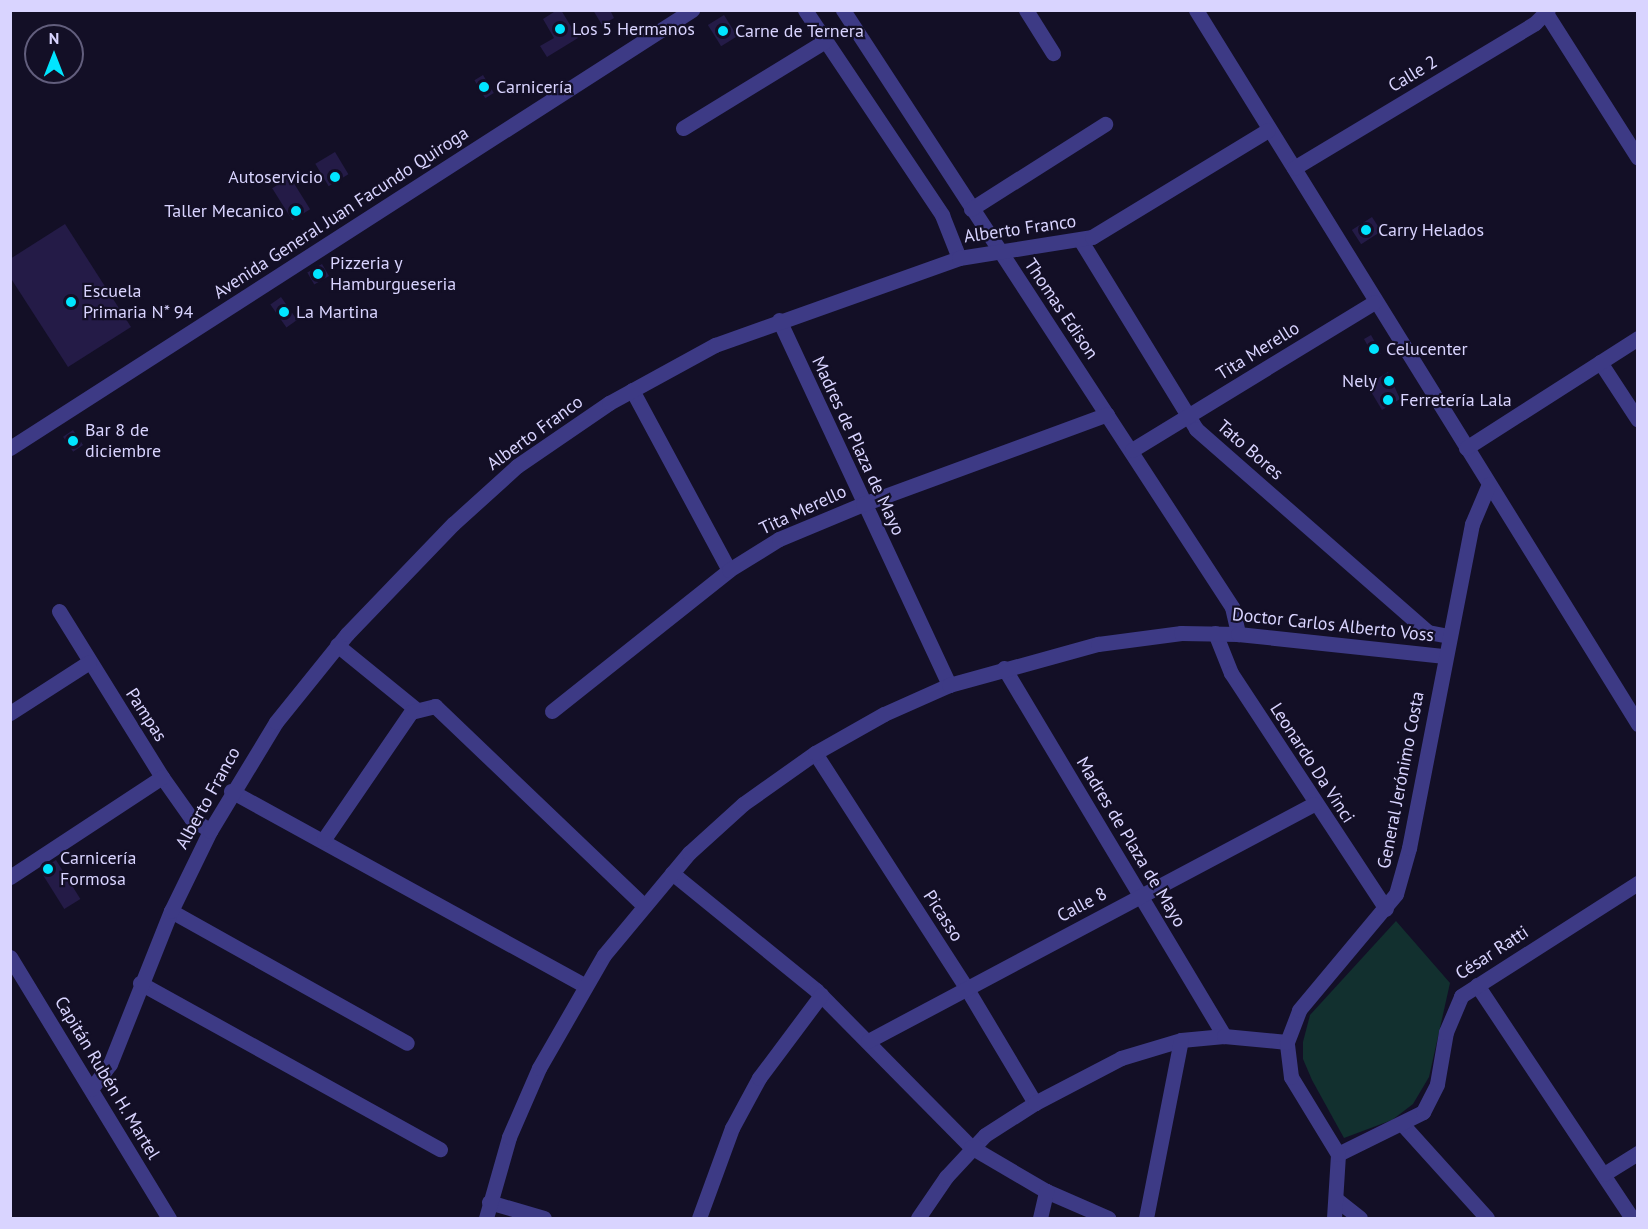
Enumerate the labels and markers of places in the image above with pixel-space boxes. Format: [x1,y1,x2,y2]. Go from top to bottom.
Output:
place label: Los 5 Hermanos [572,18,695,40]
place label: Carne de Ternera [735,20,864,42]
marker: Los 5 Hermanos [553,22,567,36]
marker: Carne de Ternera [716,24,730,38]
place label: Carnicería [496,76,572,98]
marker: Carnicería [477,80,491,94]
place label: Autoservicio [228,166,323,188]
marker: Autoservicio [328,170,342,184]
place label: Taller Mecanico [164,200,284,222]
marker: Taller Mecanico [289,204,303,218]
place label: Carry Helados [1378,219,1485,241]
marker: Carry Helados [1359,223,1373,237]
place label: Pizzeria y Hamburgueseria [330,253,456,296]
marker: Pizzeria y Hamburgueseria [311,267,325,281]
place label: Escuela Primaria N* 94 [83,281,194,324]
marker: Escuela Primaria N* 94 [64,295,78,309]
place label: La Martina [296,301,378,323]
marker: La Martina [277,305,291,319]
place label: Celucenter [1386,338,1468,360]
marker: Celucenter [1367,342,1381,356]
place label: Nely [1342,370,1377,392]
marker: Nely [1382,374,1396,388]
place label: Ferretería Lala [1400,389,1512,411]
marker: Ferretería Lala [1381,393,1395,407]
place label: Bar 8 de diciembre [85,420,161,462]
marker: Bar 8 de diciembre [66,434,80,448]
place label: Carnicería Formosa [60,848,136,890]
marker: Carnicería Formosa [41,862,55,876]

